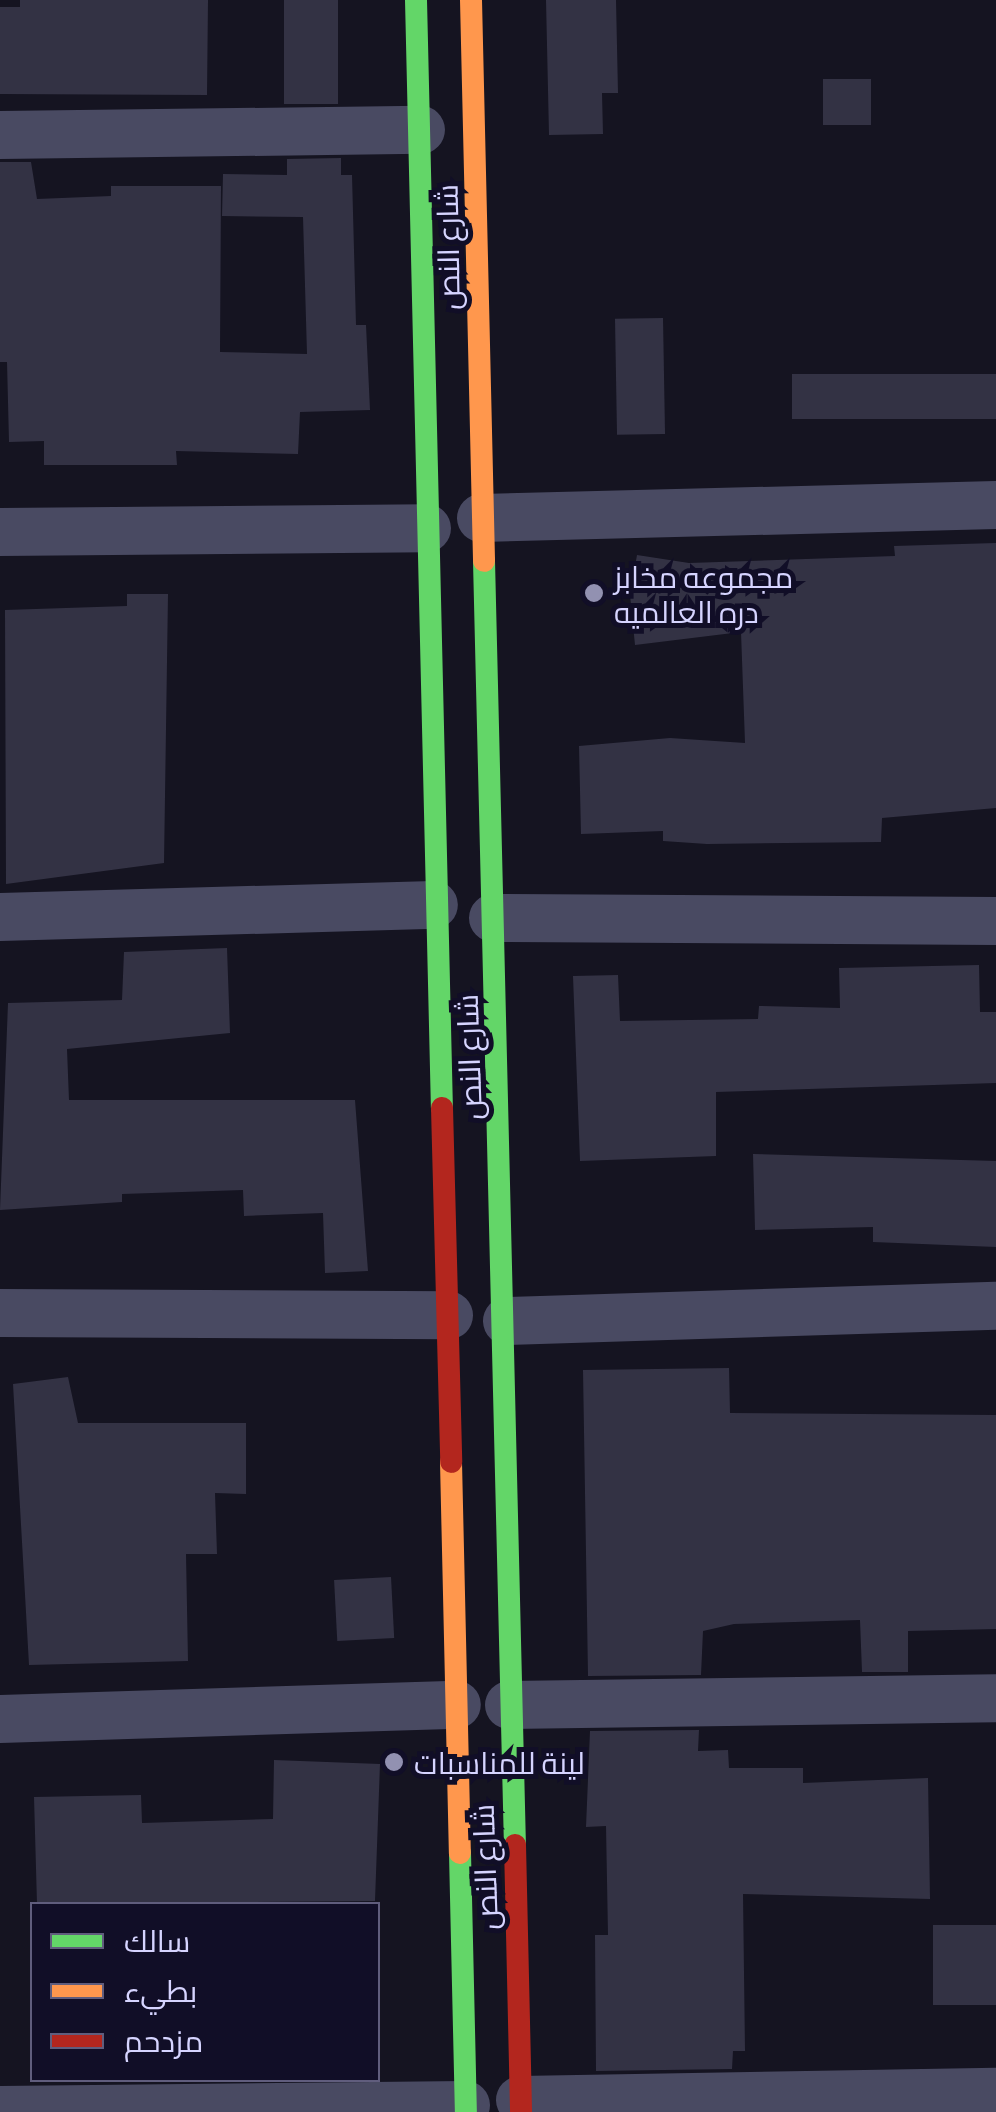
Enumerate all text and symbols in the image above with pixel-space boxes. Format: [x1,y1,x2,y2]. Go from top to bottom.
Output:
street label: شارع النص [428,184,466,310]
place label: مجموعه مخابز دره العالميه [614,558,793,628]
marker: مجموعه مخابز دره العالميه [583,582,605,604]
street label: شارع النص [448,993,488,1121]
place label: لينة للمناسبات [414,1744,585,1780]
marker: لينة للمناسبات [383,1751,405,1773]
street label: شارع النص [464,1803,504,1931]
legend [30,1902,380,2082]
text: سالك [124,1922,190,1958]
text: بطيء [124,1972,197,2008]
text: مزدحم [124,2022,203,2058]

